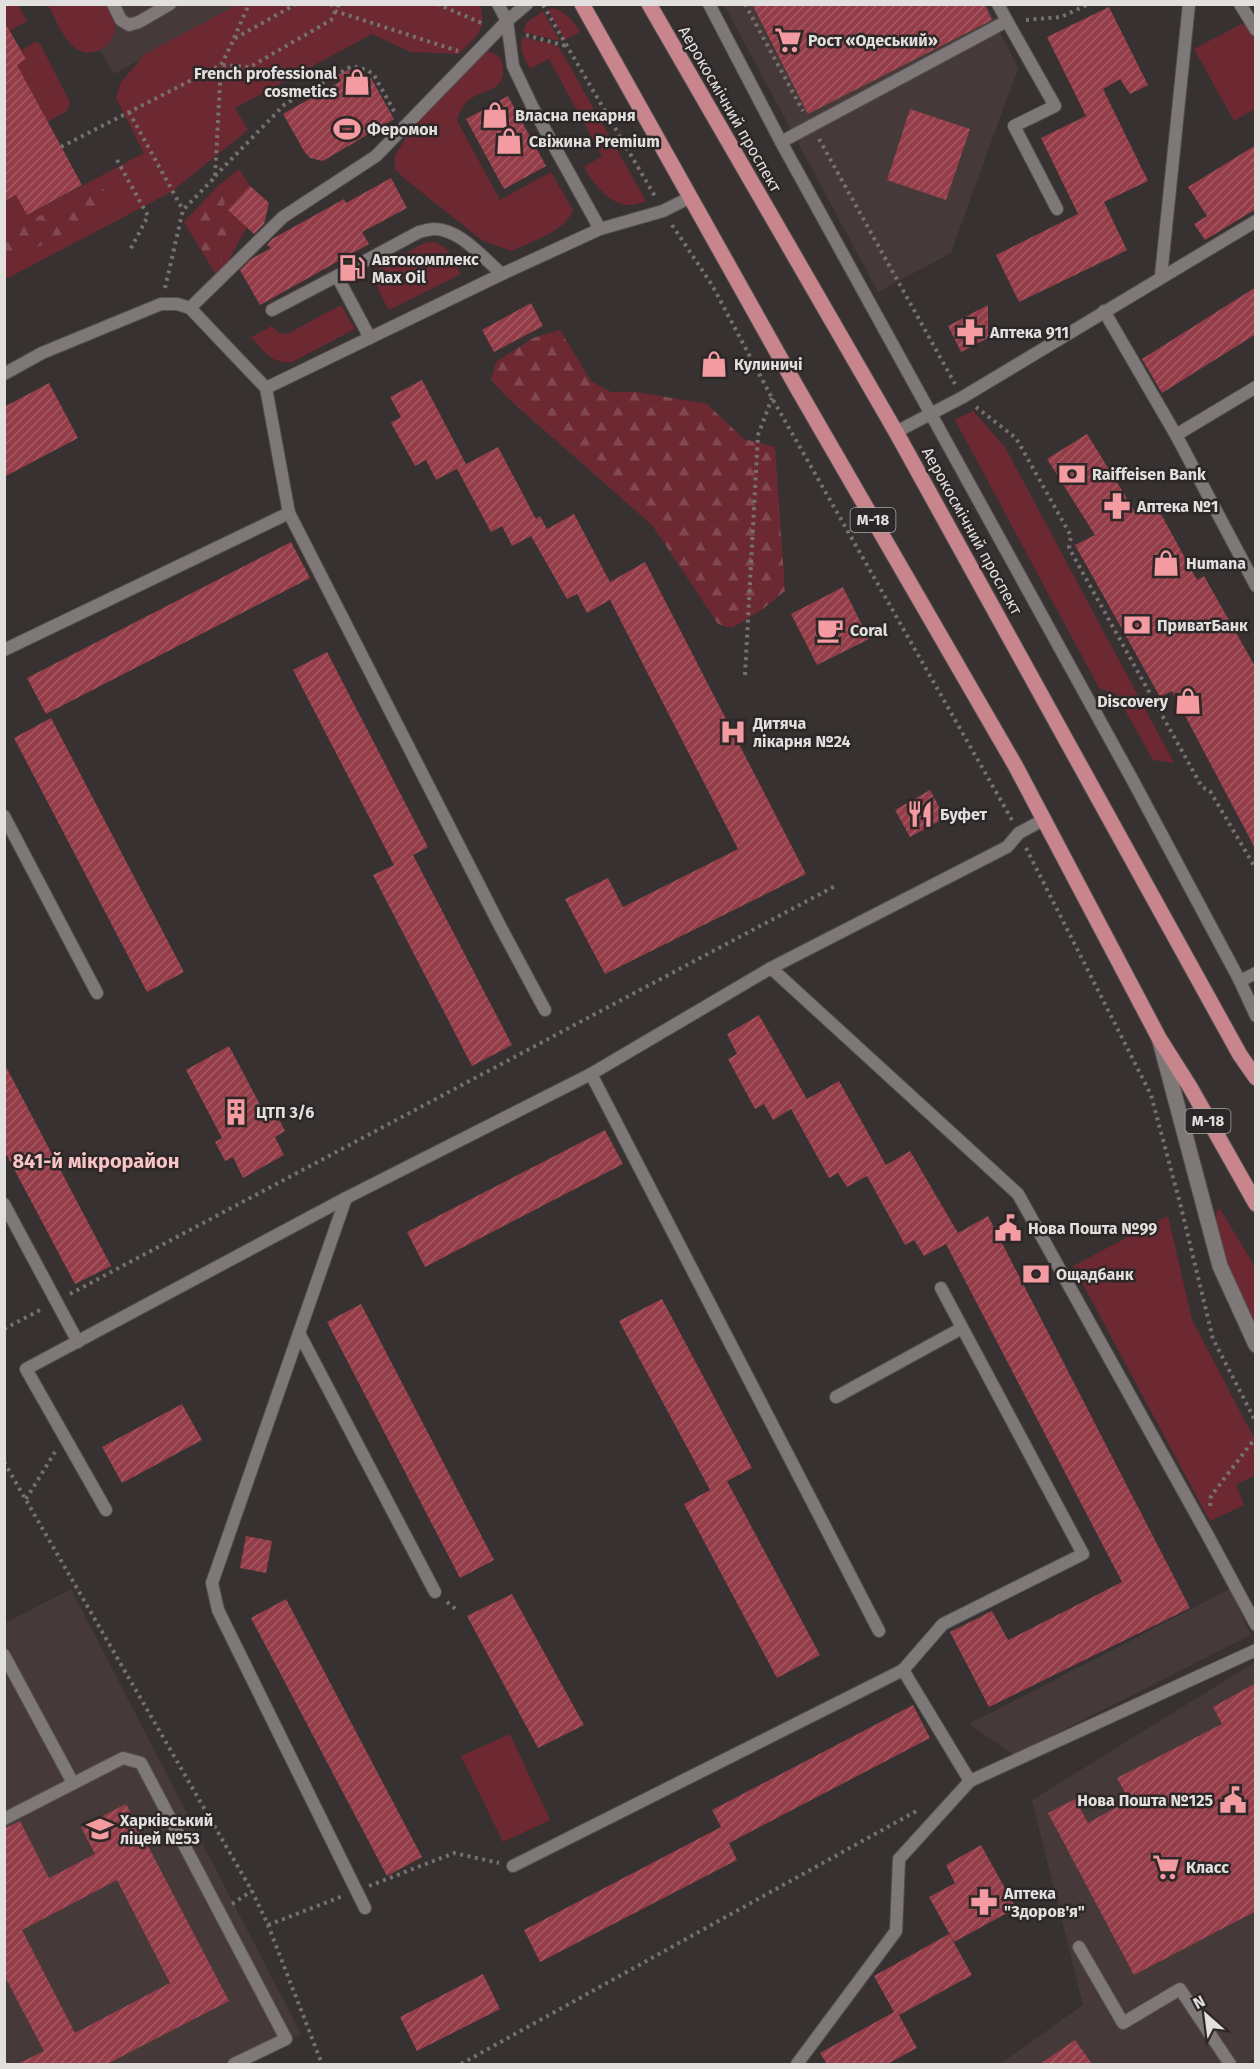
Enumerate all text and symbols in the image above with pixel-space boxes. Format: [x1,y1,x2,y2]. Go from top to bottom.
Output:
street label: Аерокосмічний проспект [675,23,786,196]
supermarket icon: Рост «Одеський» [773,25,803,55]
place label: Рост «Одеський» [808,31,938,50]
place label: French professional cosmetics [194,64,337,101]
shop icon: French professional cosmetics [342,67,372,97]
shop icon: Власна пекарня [480,100,510,130]
place label: Власна пекарня [515,106,636,125]
sports icon: Феромон [332,114,362,144]
place label: Феромон [367,120,438,139]
shop icon: Свіжина Premium [494,126,524,156]
place label: Свіжина Premium [529,132,660,151]
place label: Автокомплекс Max Oil [371,250,479,287]
fuel station icon: Автокомплекс Max Oil [337,253,367,283]
pharmacy icon: Аптека 911 [955,317,985,347]
place label: Аптека 911 [989,323,1069,342]
shop icon: Кулиничі [699,349,729,379]
place label: Кулиничі [734,355,802,374]
street label: Аерокосмічний проспект [918,444,1026,619]
bank icon: Raiffeisen Bank [1057,459,1087,489]
place label: Raiffeisen Bank [1092,465,1206,484]
pharmacy icon: Аптека №1 [1102,491,1132,521]
place label: Аптека №1 [1136,497,1218,516]
road number: М-18 [850,508,896,532]
shop icon: Humana [1151,548,1181,578]
place label: Humana [1186,554,1246,573]
bank icon: ПриватБанк [1122,610,1152,640]
cafe icon: Coral [815,615,845,645]
place label: ПриватБанк [1157,616,1248,635]
place label: Coral [850,621,888,640]
shop icon: Discovery [1173,686,1203,716]
place label: Discovery [1097,692,1169,711]
place label: Дитяча лікарня №24 [752,714,851,751]
hospital icon: Дитяча лікарня №24 [718,717,748,747]
restaurant icon: Буфет [905,799,935,829]
place label: Буфет [940,805,987,824]
building icon: ЦТП 3/6 [221,1097,251,1127]
place label: ЦТП 3/6 [256,1103,314,1122]
road number: М-18 [1186,1109,1230,1133]
district label: 841-й мікрорайон [12,1149,180,1173]
public building icon: Нова Пошта №99 [993,1213,1023,1243]
place label: Нова Пошта №99 [1028,1219,1157,1238]
bank icon: Ощадбанк [1021,1259,1051,1289]
place label: Ощадбанк [1056,1265,1134,1284]
public building icon: Нова Пошта №125 [1218,1785,1248,1815]
place label: Нова Пошта №125 [1077,1791,1213,1810]
place label: Харківський ліцей №53 [119,1811,213,1848]
school or university icon: Харківський ліцей №53 [85,1814,115,1844]
supermarket icon: Класс [1151,1852,1181,1882]
place label: Класс [1186,1858,1229,1877]
place label: Аптека "Здоров'я" [1003,1884,1085,1921]
pharmacy icon: Аптека "Здоров'я" [969,1887,999,1917]
north arrow [1176,1985,1236,2045]
text: N [1190,1991,1208,2013]

